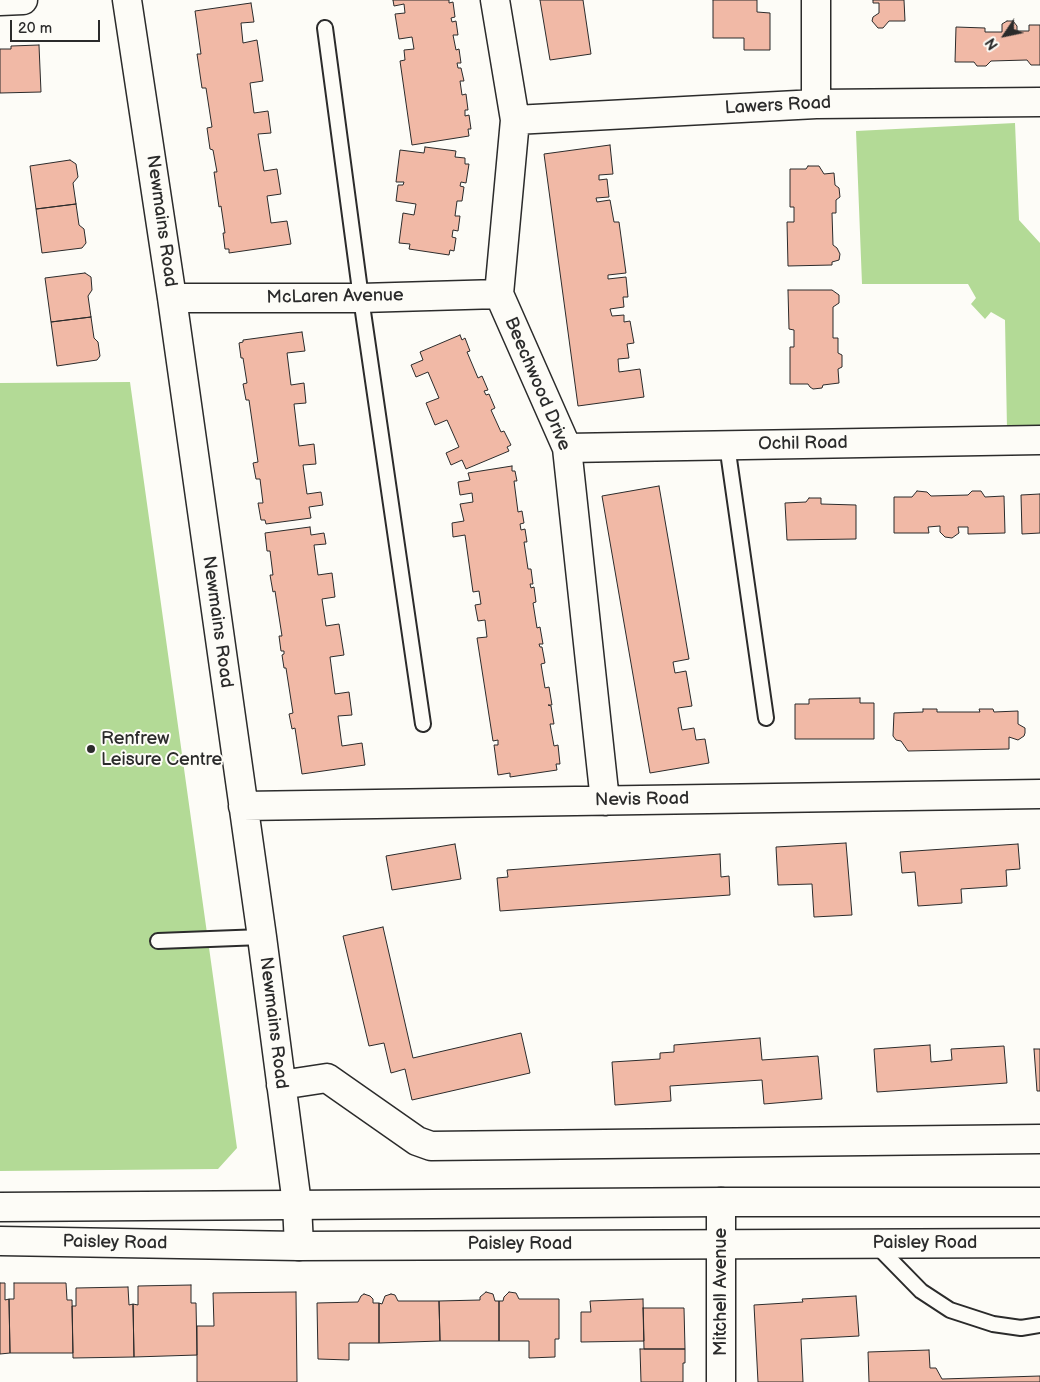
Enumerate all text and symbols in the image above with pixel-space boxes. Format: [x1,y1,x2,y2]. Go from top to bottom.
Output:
scale bar [12,10,102,42]
north arrow [980,10,1030,60]
text: 20 m [18,19,52,38]
text: N [982,35,1002,53]
street label: Lawers Road [724,92,832,120]
street label: Newmains Road [141,154,181,288]
street label: McLaren Avenue [266,285,404,309]
street label: Beechwood Drive [499,314,575,454]
street label: Ochil Road [758,432,848,456]
street label: Newmains Road [197,555,237,689]
place label: Renfrew Leisure Centre [101,728,222,771]
marker: Renfrew Leisure Centre [85,743,97,755]
street label: Nevis Road [595,788,689,812]
street label: Newmains Road [254,956,292,1090]
street label: Mitchell Avenue [710,1228,732,1356]
street label: Paisley Road [62,1231,168,1255]
street label: Paisley Road [873,1232,977,1254]
street label: Paisley Road [468,1233,572,1255]

